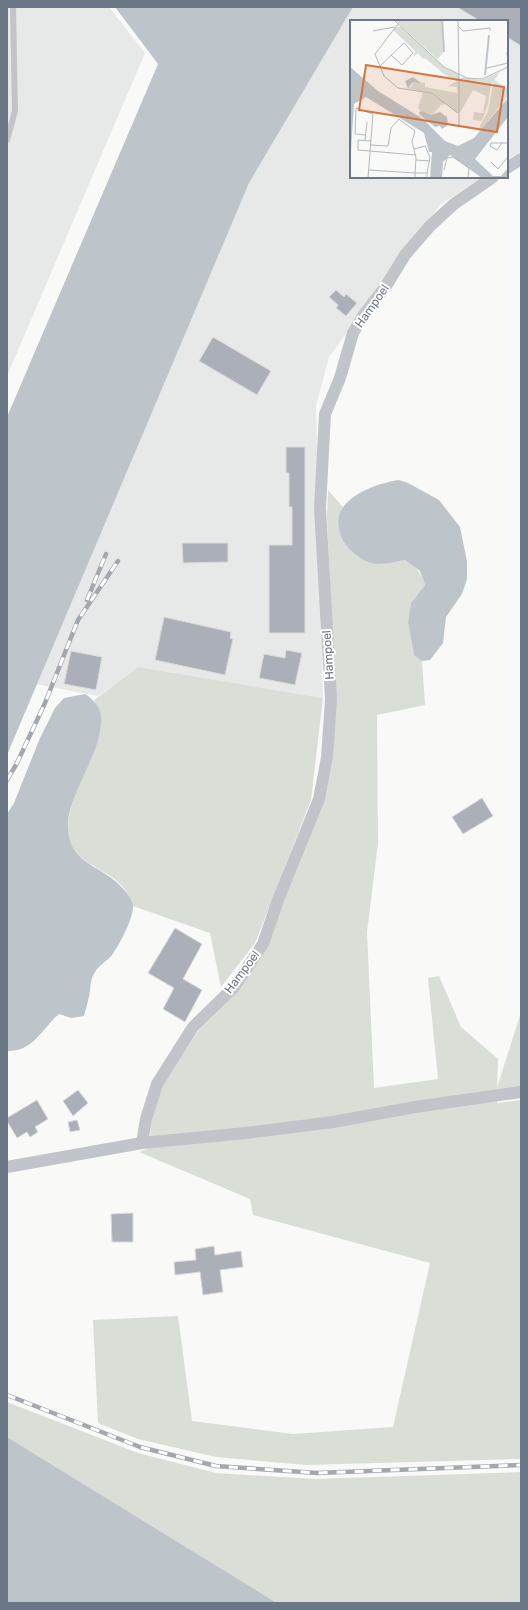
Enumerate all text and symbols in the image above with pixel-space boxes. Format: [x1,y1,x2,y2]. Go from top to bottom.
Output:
inset map [350,20,508,178]
street label: Hampoel [352,282,392,330]
street label: Hampoel [319,630,337,680]
street label: Hampoel [222,948,263,996]

